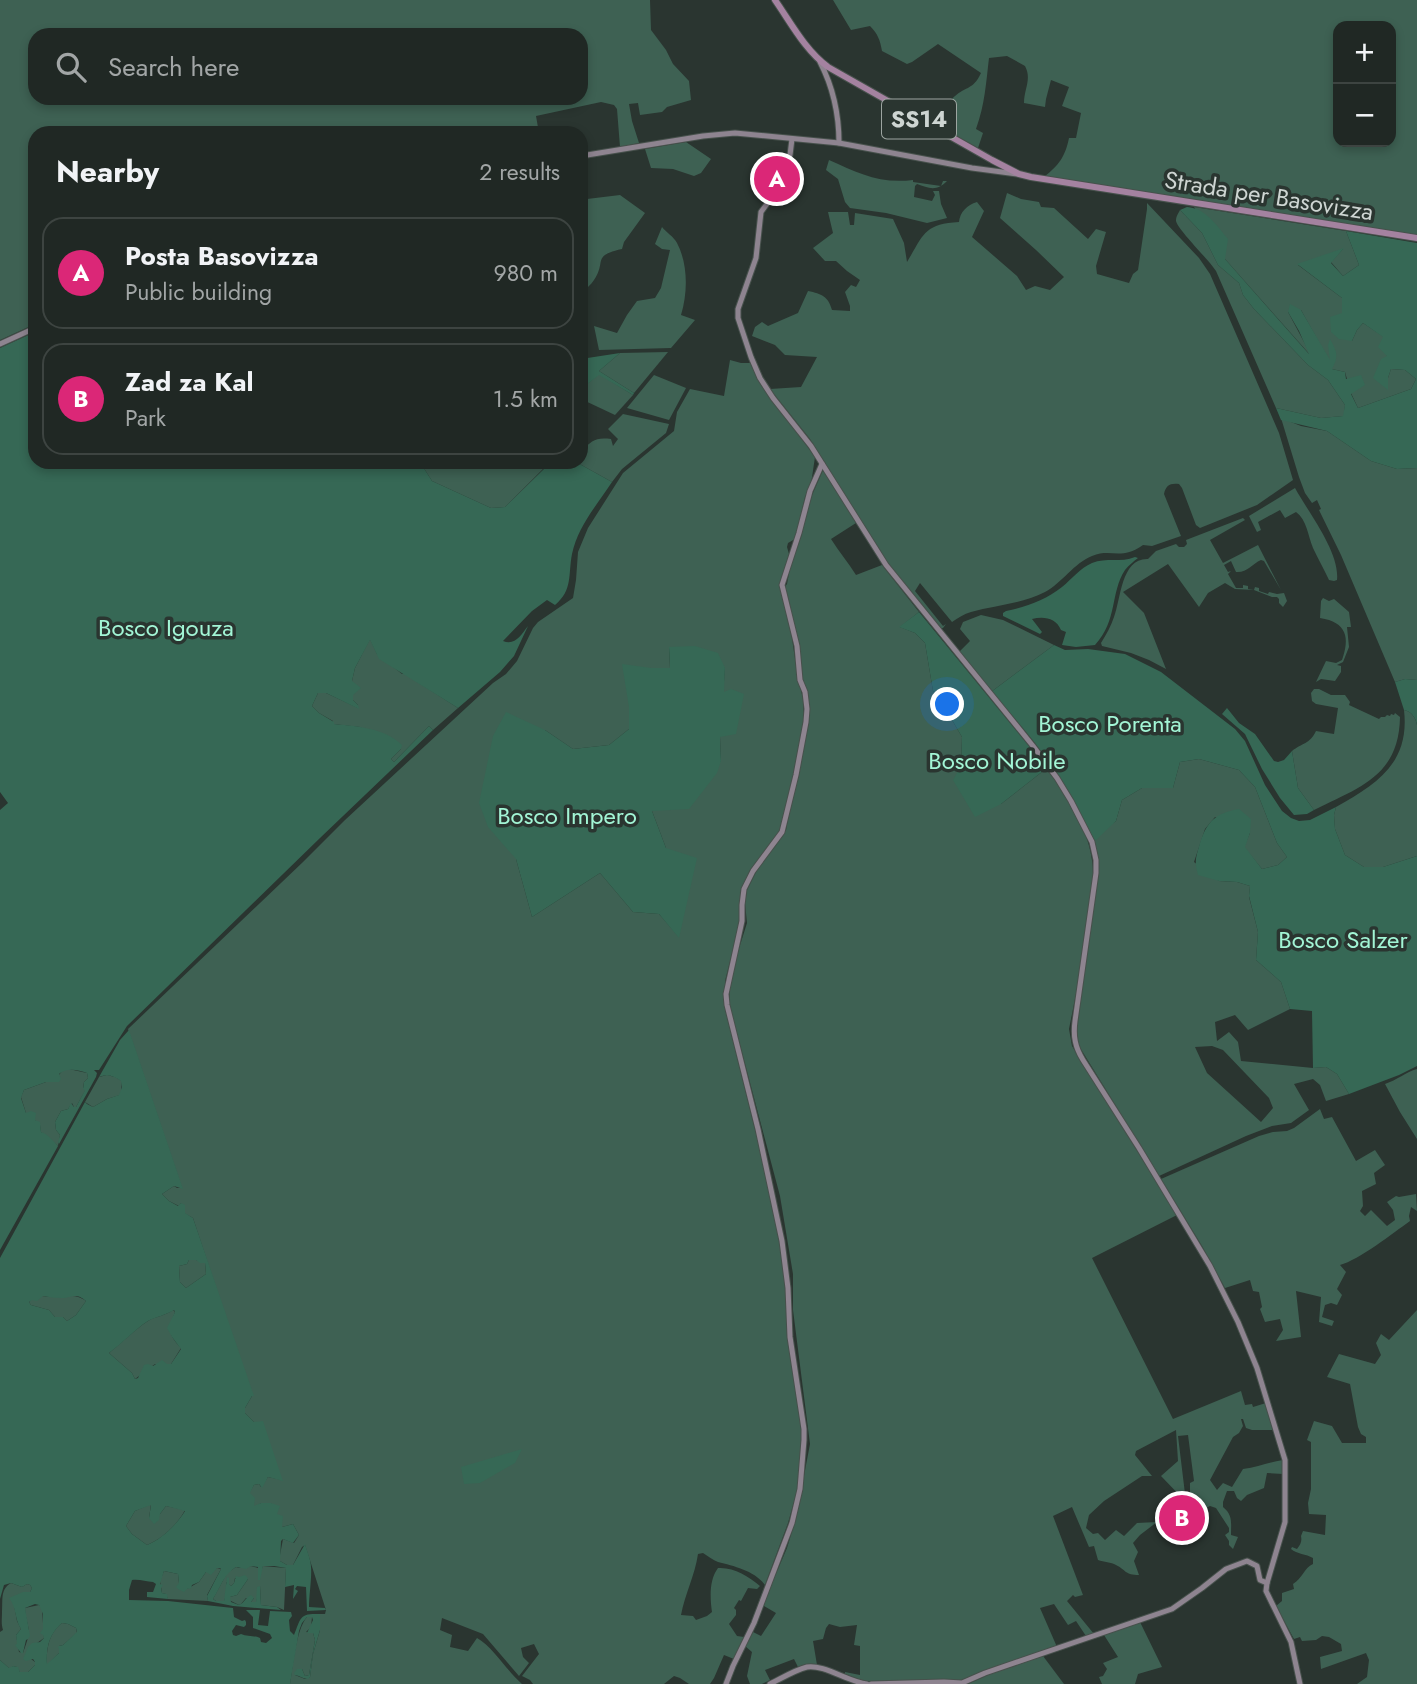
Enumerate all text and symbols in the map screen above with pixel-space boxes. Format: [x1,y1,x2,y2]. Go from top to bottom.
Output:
map controls [1333,21,1396,147]
button: + [1333,21,1396,84]
search box [28,28,588,105]
icon: search [52,48,90,86]
text: Search here [108,48,240,86]
button: − [1333,84,1396,147]
road number: SS14 [882,100,956,138]
text: Nearby [56,150,159,193]
pin: A [754,153,800,205]
text: 2 results [479,155,560,189]
street label: Strada per Basovizza [1162,162,1376,229]
text: Posta Basovizza [125,237,319,275]
text: A [73,256,89,290]
text: 980 m [494,256,558,290]
text: Public building [125,275,272,309]
text: Zad za Kal [125,363,254,401]
text: B [73,382,89,416]
text: 1.5 km [493,382,558,416]
text: Park [125,401,166,435]
park label: Bosco Igouza [98,610,234,645]
your location [930,687,964,721]
park label: Bosco Porenta [1038,706,1182,741]
park label: Bosco Nobile [928,743,1066,778]
park label: Bosco Impero [497,798,637,833]
park label: Bosco Salzer [1278,922,1408,957]
pin: B [1159,1492,1205,1544]

